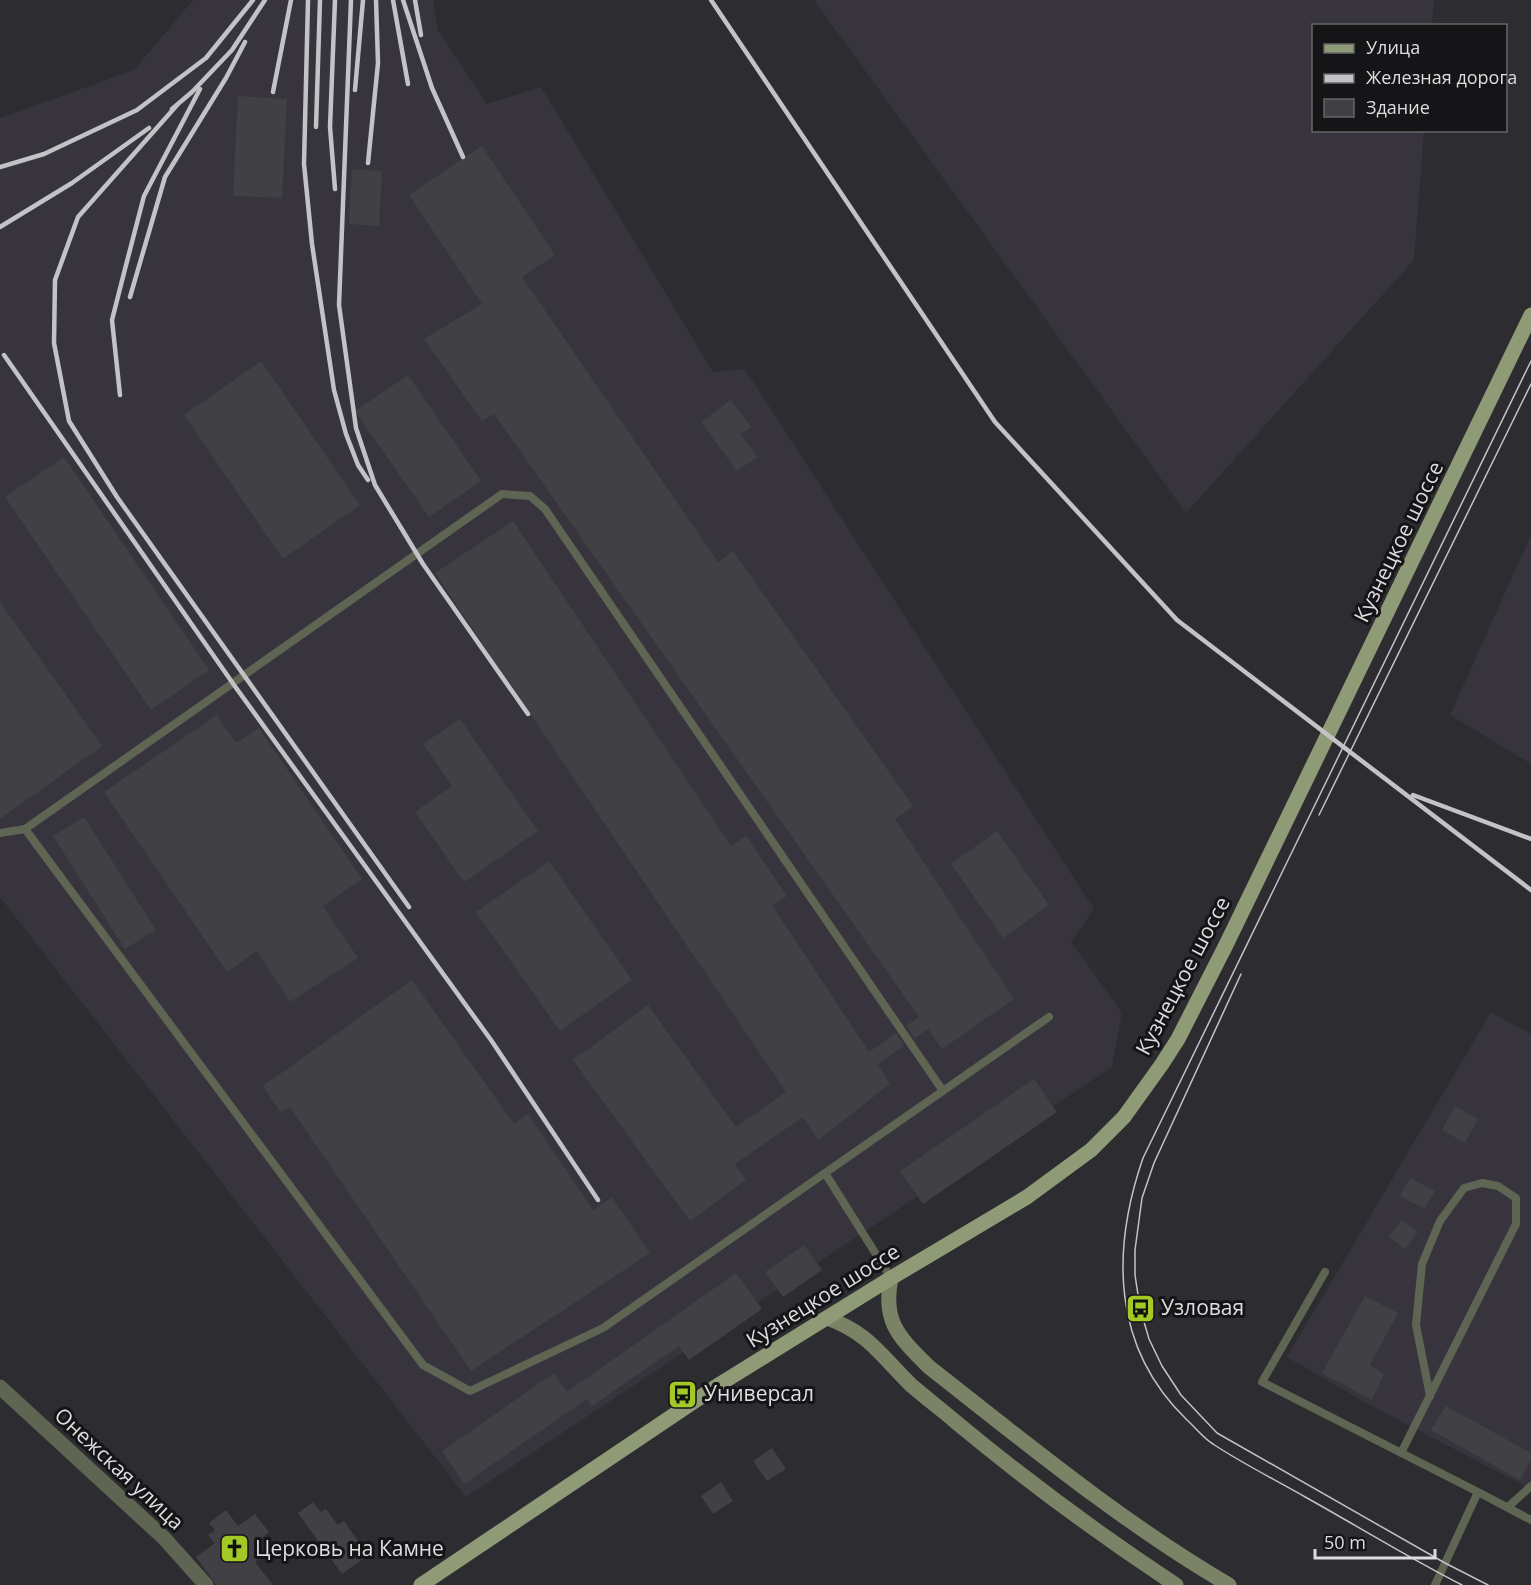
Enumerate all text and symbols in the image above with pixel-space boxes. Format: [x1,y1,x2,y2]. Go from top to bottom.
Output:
legend [1312,24,1507,132]
text: Улица [1366,35,1420,59]
text: Железная дорога [1366,65,1517,89]
text: Здание [1366,95,1430,119]
street label: Кузнецкое шоссе [1347,456,1449,627]
street label: Кузнецкое шоссе [1129,891,1236,1060]
street label: Кузнецкое шоссе [741,1237,904,1354]
bus stop icon: Узловая [1124,1292,1156,1324]
place label: Узловая [1161,1293,1244,1321]
bus stop icon: Универсал [667,1378,699,1410]
place label: Универсал [704,1379,814,1407]
street label: Онежская улица [49,1401,190,1536]
scale bar [1315,1522,1435,1560]
text: 50 m [1324,1530,1366,1554]
church icon: Церковь на Камне [218,1533,250,1565]
place label: Церковь на Камне [255,1534,444,1562]

